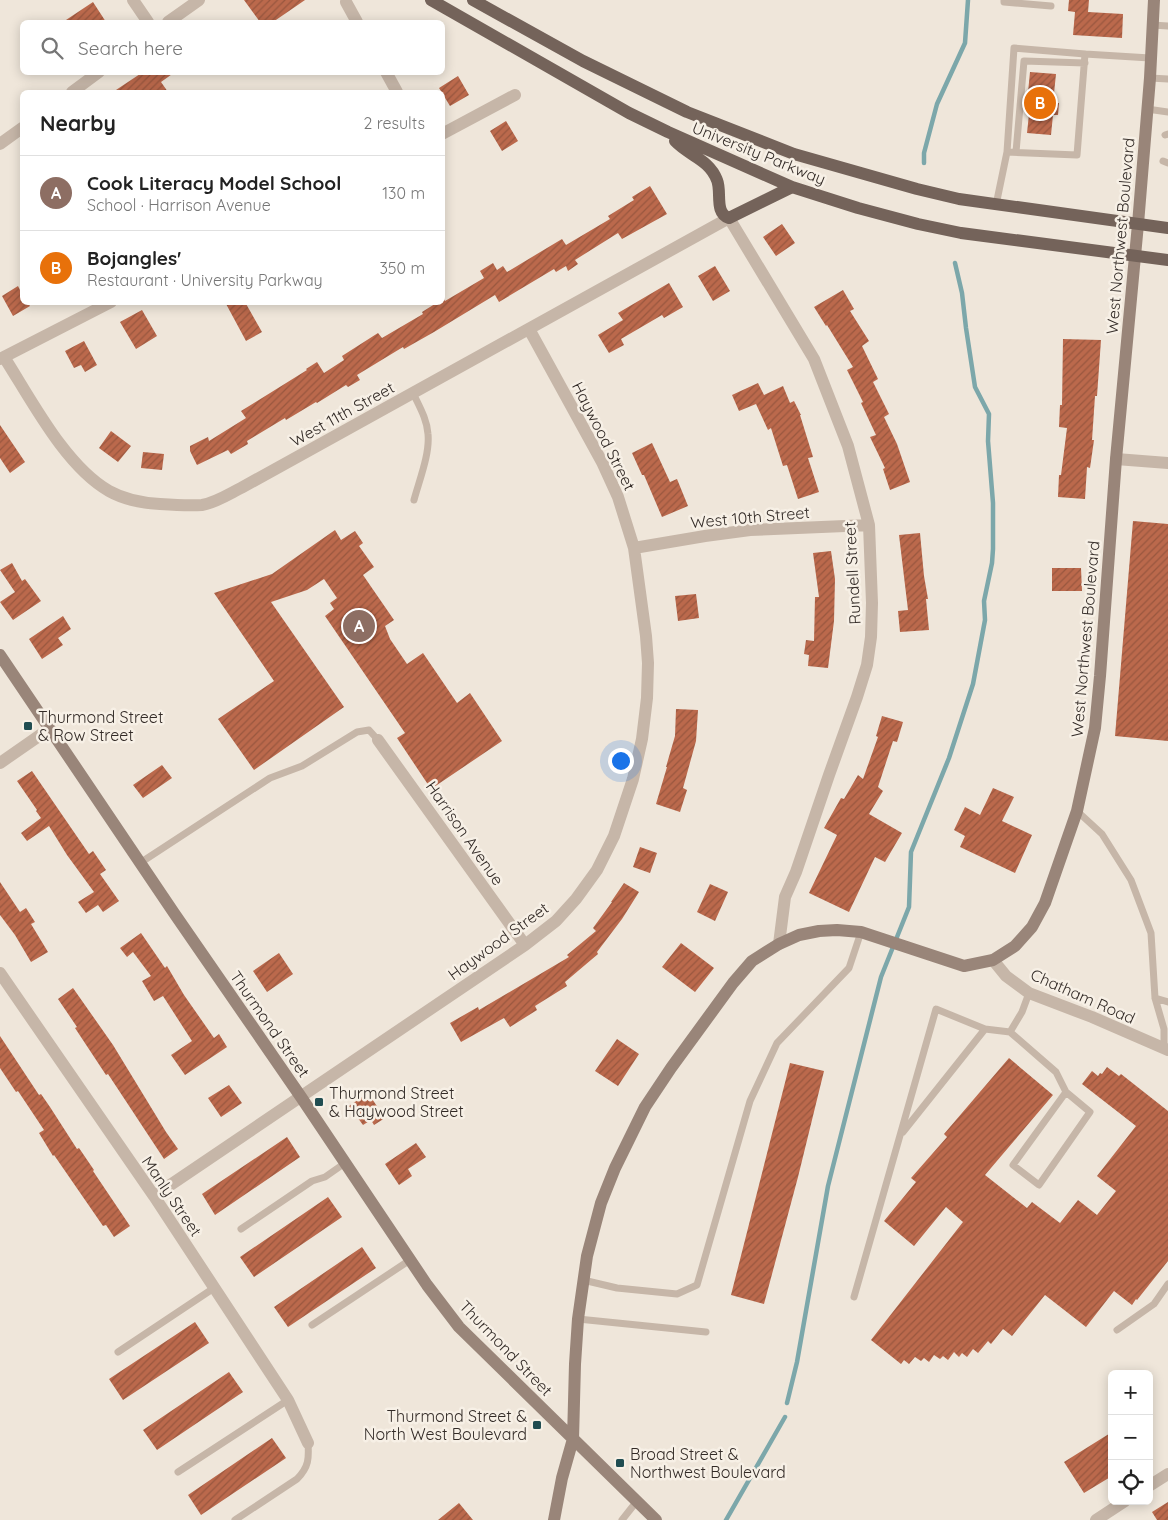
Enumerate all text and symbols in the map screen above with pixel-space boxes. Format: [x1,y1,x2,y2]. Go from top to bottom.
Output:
search box [20,20,445,75]
icon: search [38,34,66,62]
text: Search here [78,36,183,60]
pin: B [1024,84,1056,122]
text: Nearby [40,110,116,136]
text: 2 results [363,113,425,133]
street label: University Parkway [689,117,829,189]
street label: West Northwest Boulevard [1101,137,1139,335]
text: Cook Literacy Model School [87,171,341,195]
text: A [51,183,61,203]
text: 130 m [382,183,425,203]
text: School · Harrison Avenue [87,195,271,215]
text: Bojangles' [87,246,181,270]
text: B [51,258,61,278]
text: 350 m [379,258,425,278]
text: Restaurant · University Parkway [87,270,323,290]
street label: West 11th Street [286,377,398,451]
street label: Haywood Street [568,378,640,494]
street label: West 10th Street [690,502,810,532]
street label: Rundell Street [839,521,865,625]
street label: West Northwest Boulevard [1066,540,1104,738]
pin: A [343,607,375,645]
place label: Thurmond Street & Row Street [38,707,163,745]
marker: Thurmond Street & Row Street [22,720,34,732]
your location [608,748,634,774]
street label: Harrison Avenue [422,777,508,889]
street label: Haywood Street [444,898,552,984]
street label: Chatham Road [1028,964,1138,1028]
street label: Thurmond Street [226,967,314,1081]
place label: Thurmond Street & Haywood Street [329,1083,464,1121]
marker: Thurmond Street & Haywood Street [313,1096,325,1108]
street label: Manly Street [138,1152,206,1240]
street label: Thurmond Street [455,1296,557,1400]
map controls [1108,1370,1153,1505]
button: + [1108,1370,1153,1415]
place label: Thurmond Street & North West Boulevard [364,1406,527,1444]
button: − [1108,1415,1153,1460]
marker: Thurmond Street & North West Boulevard [531,1419,543,1431]
place label: Broad Street & Northwest Boulevard [630,1444,786,1482]
marker: Broad Street & Northwest Boulevard [614,1457,626,1469]
button: locate [1108,1460,1153,1505]

